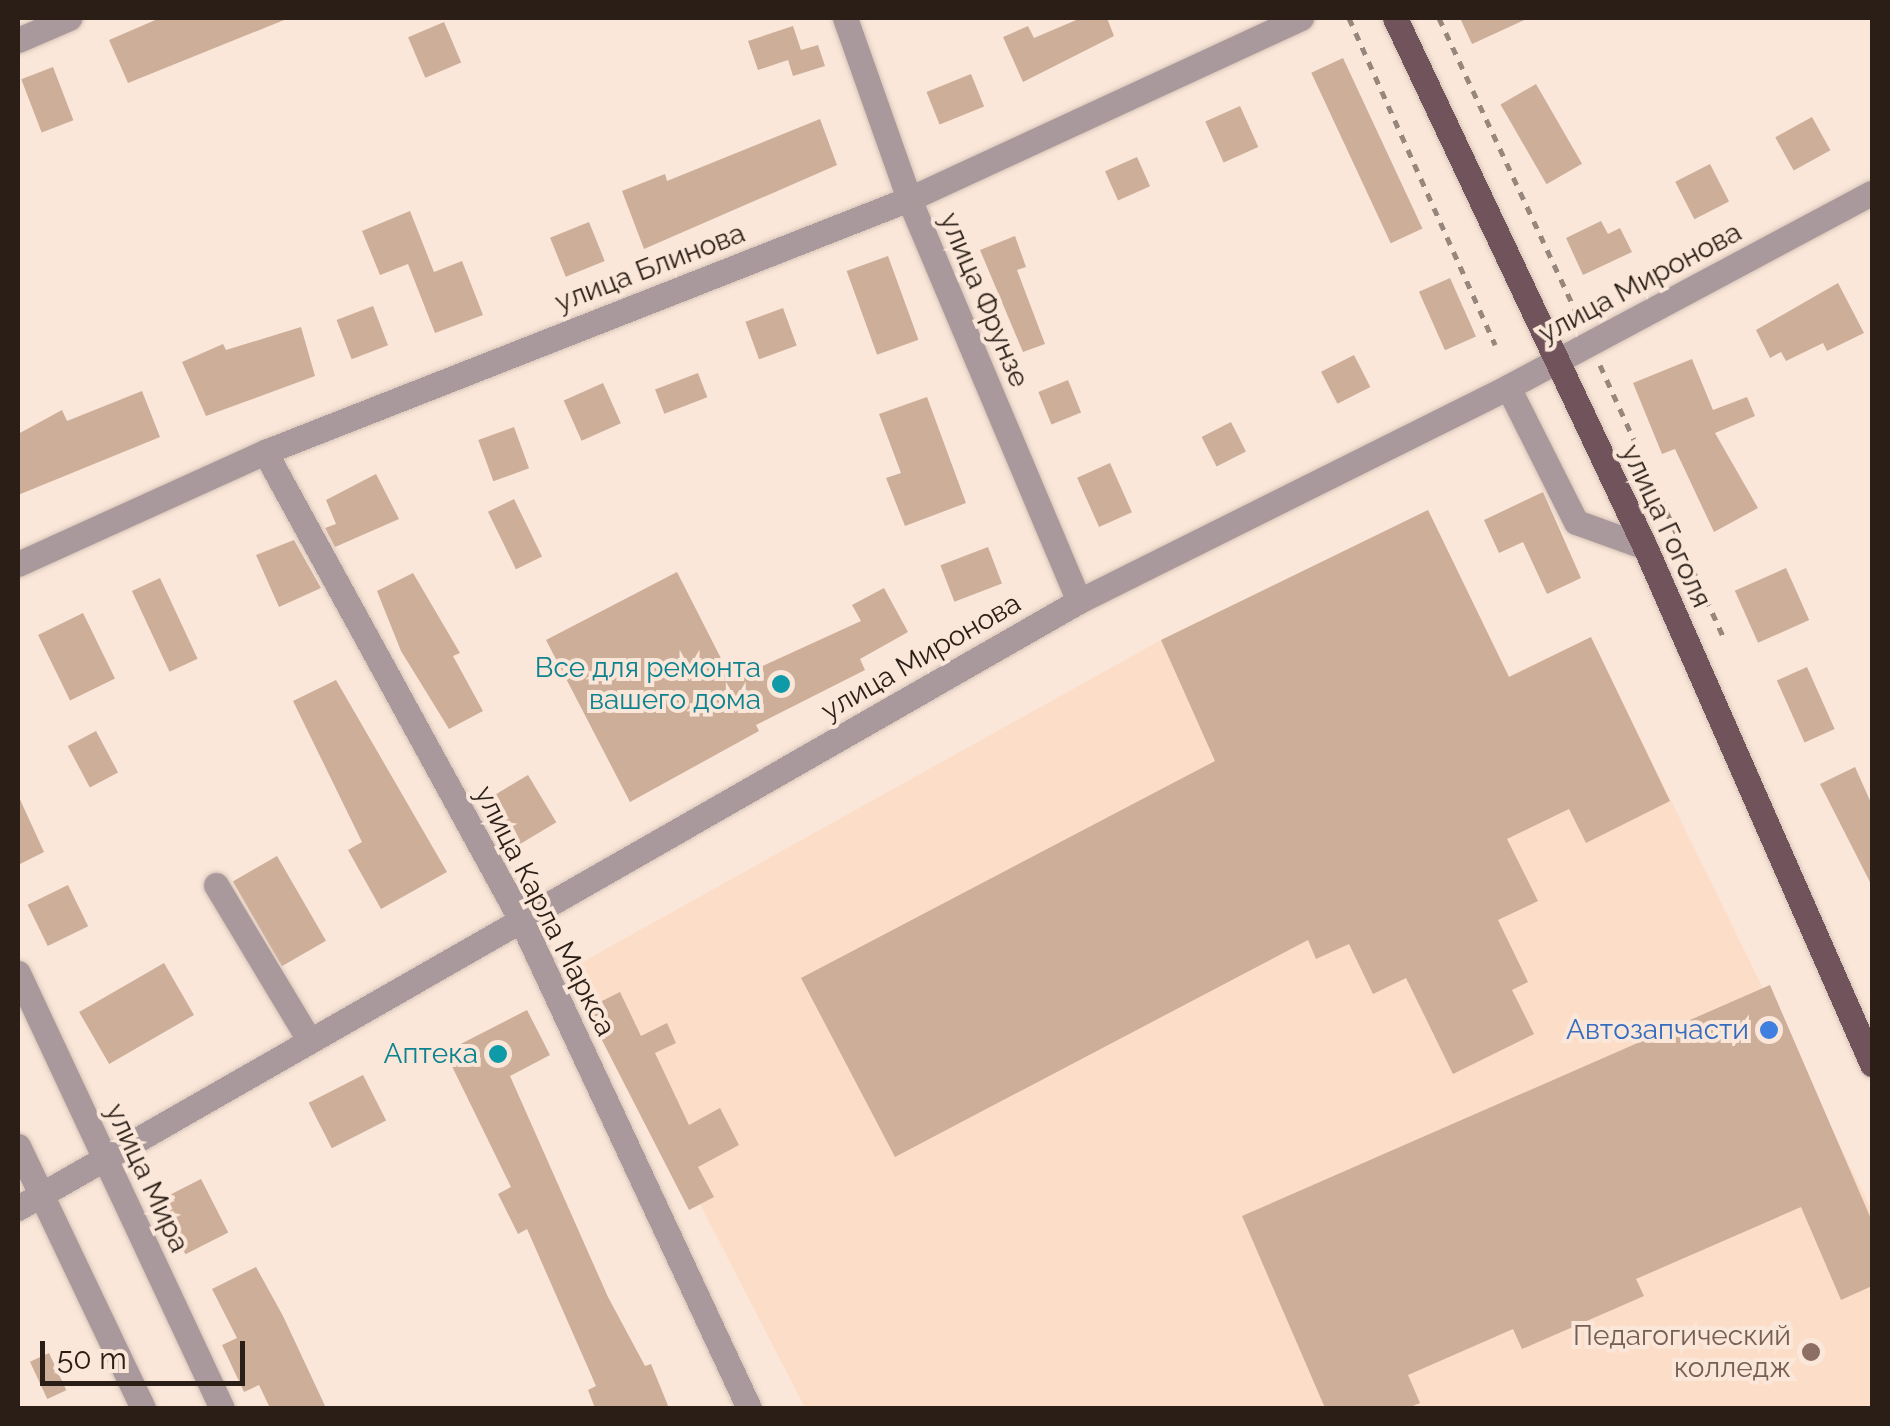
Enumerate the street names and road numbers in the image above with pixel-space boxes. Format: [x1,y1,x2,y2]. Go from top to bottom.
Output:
street label: улица Фрунзе [932,208,1036,392]
street label: улица Миронова [1533,215,1747,351]
street label: улица Блинова [550,216,750,320]
street label: улица Гоголя [1614,439,1718,613]
street label: улица Миронова [815,586,1027,728]
street label: улица Карла Маркса [467,780,623,1042]
street label: улица Мира [98,1098,196,1258]

